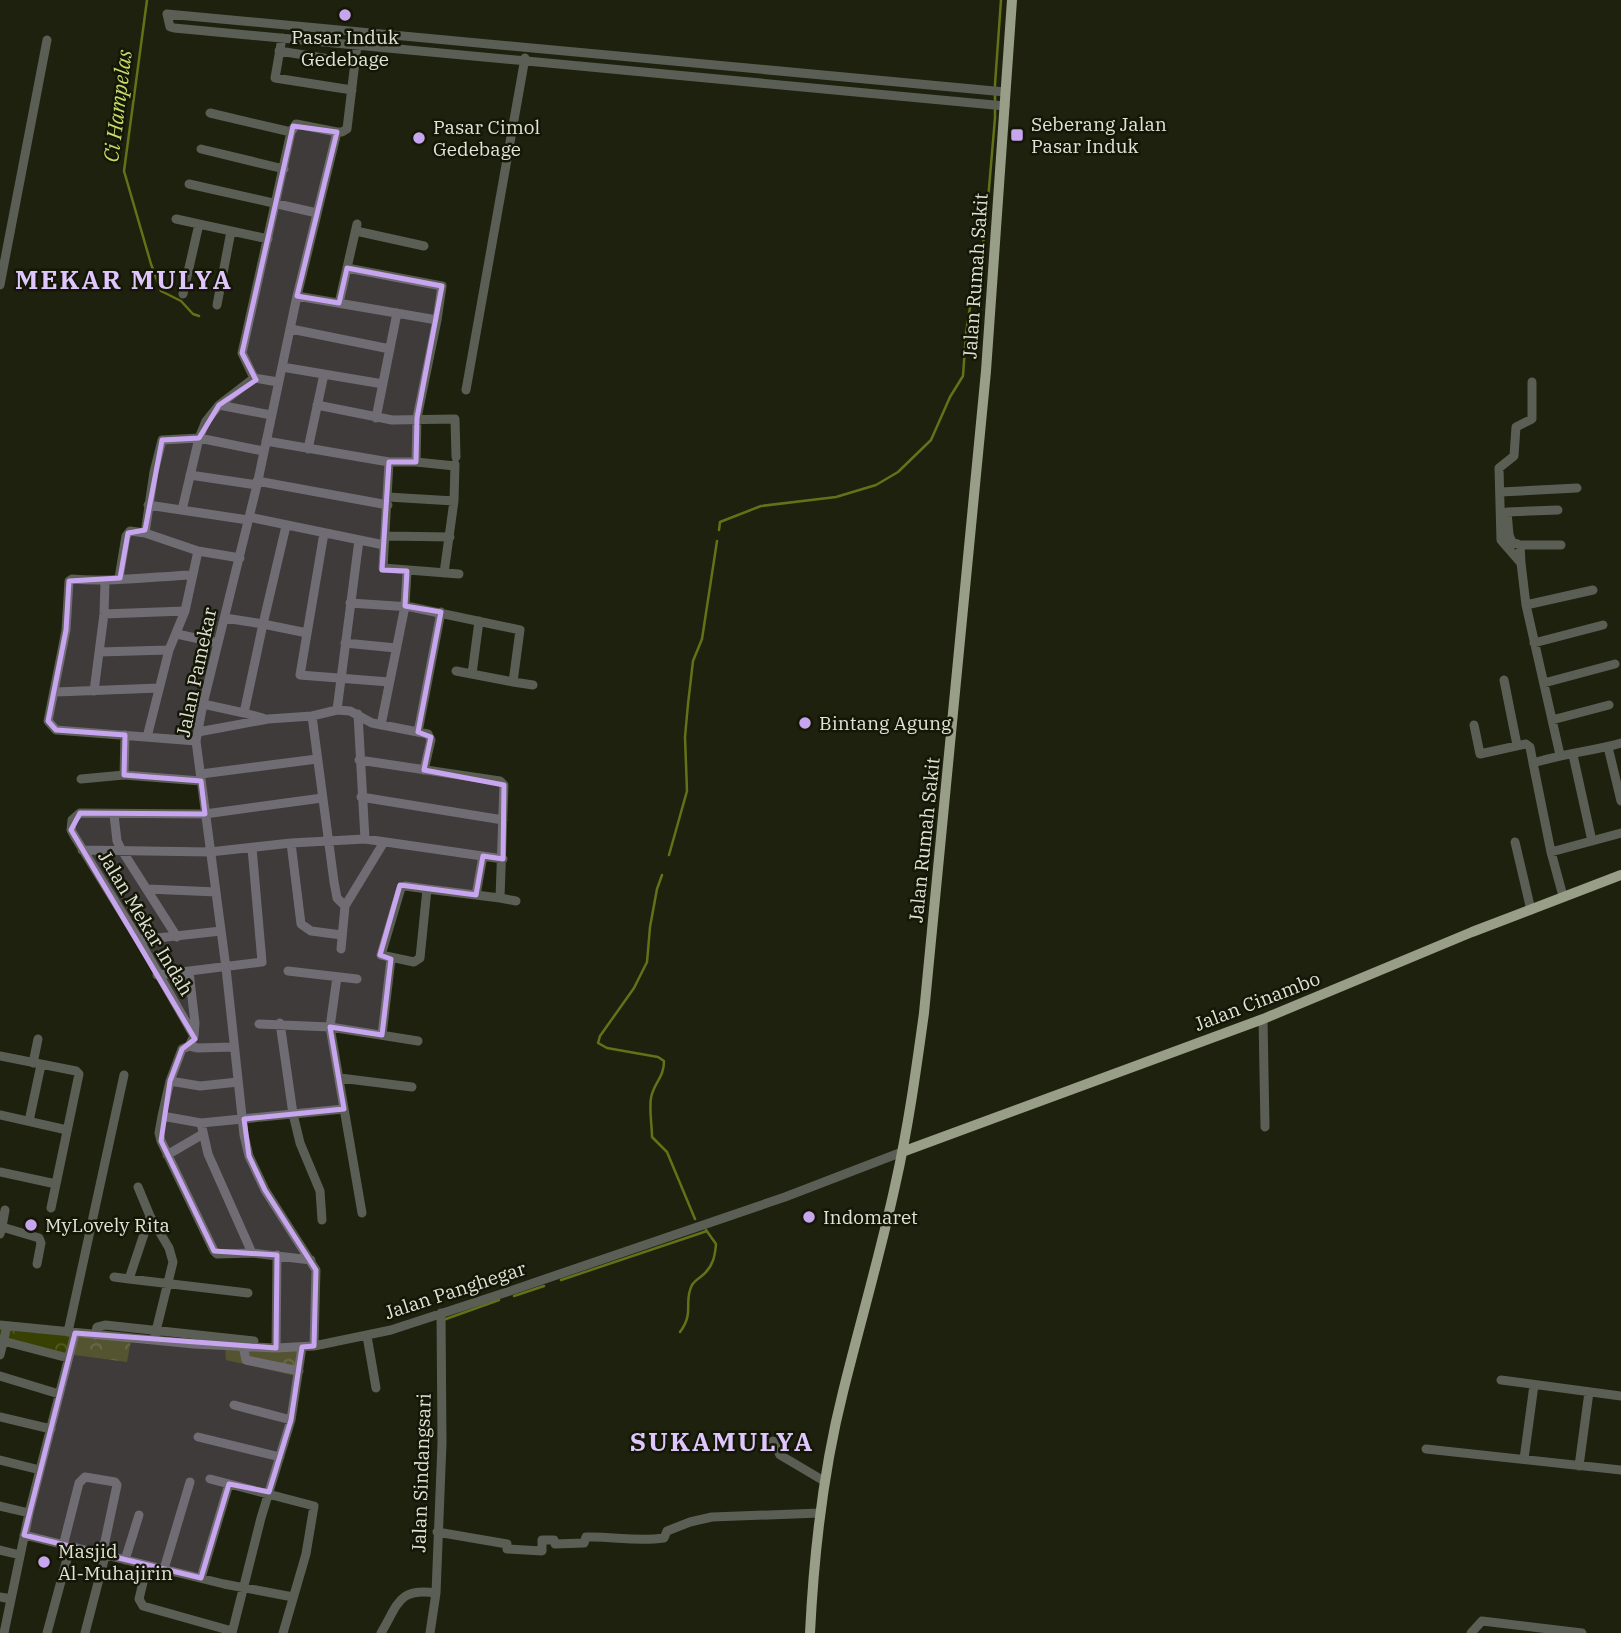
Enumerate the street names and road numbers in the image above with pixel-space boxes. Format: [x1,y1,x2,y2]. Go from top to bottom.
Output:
street label: Jalan Rumah Sakit [957,192,993,360]
street label: Jalan Pamekar [171,605,222,739]
street label: Jalan Rumah Sakit [903,756,945,924]
street label: Jalan Mekar Indah [93,846,199,1000]
street label: Jalan Cinambo [1191,966,1323,1036]
street label: Jalan Panghegar [381,1256,529,1324]
street label: Jalan Sindangsari [406,1393,436,1553]

